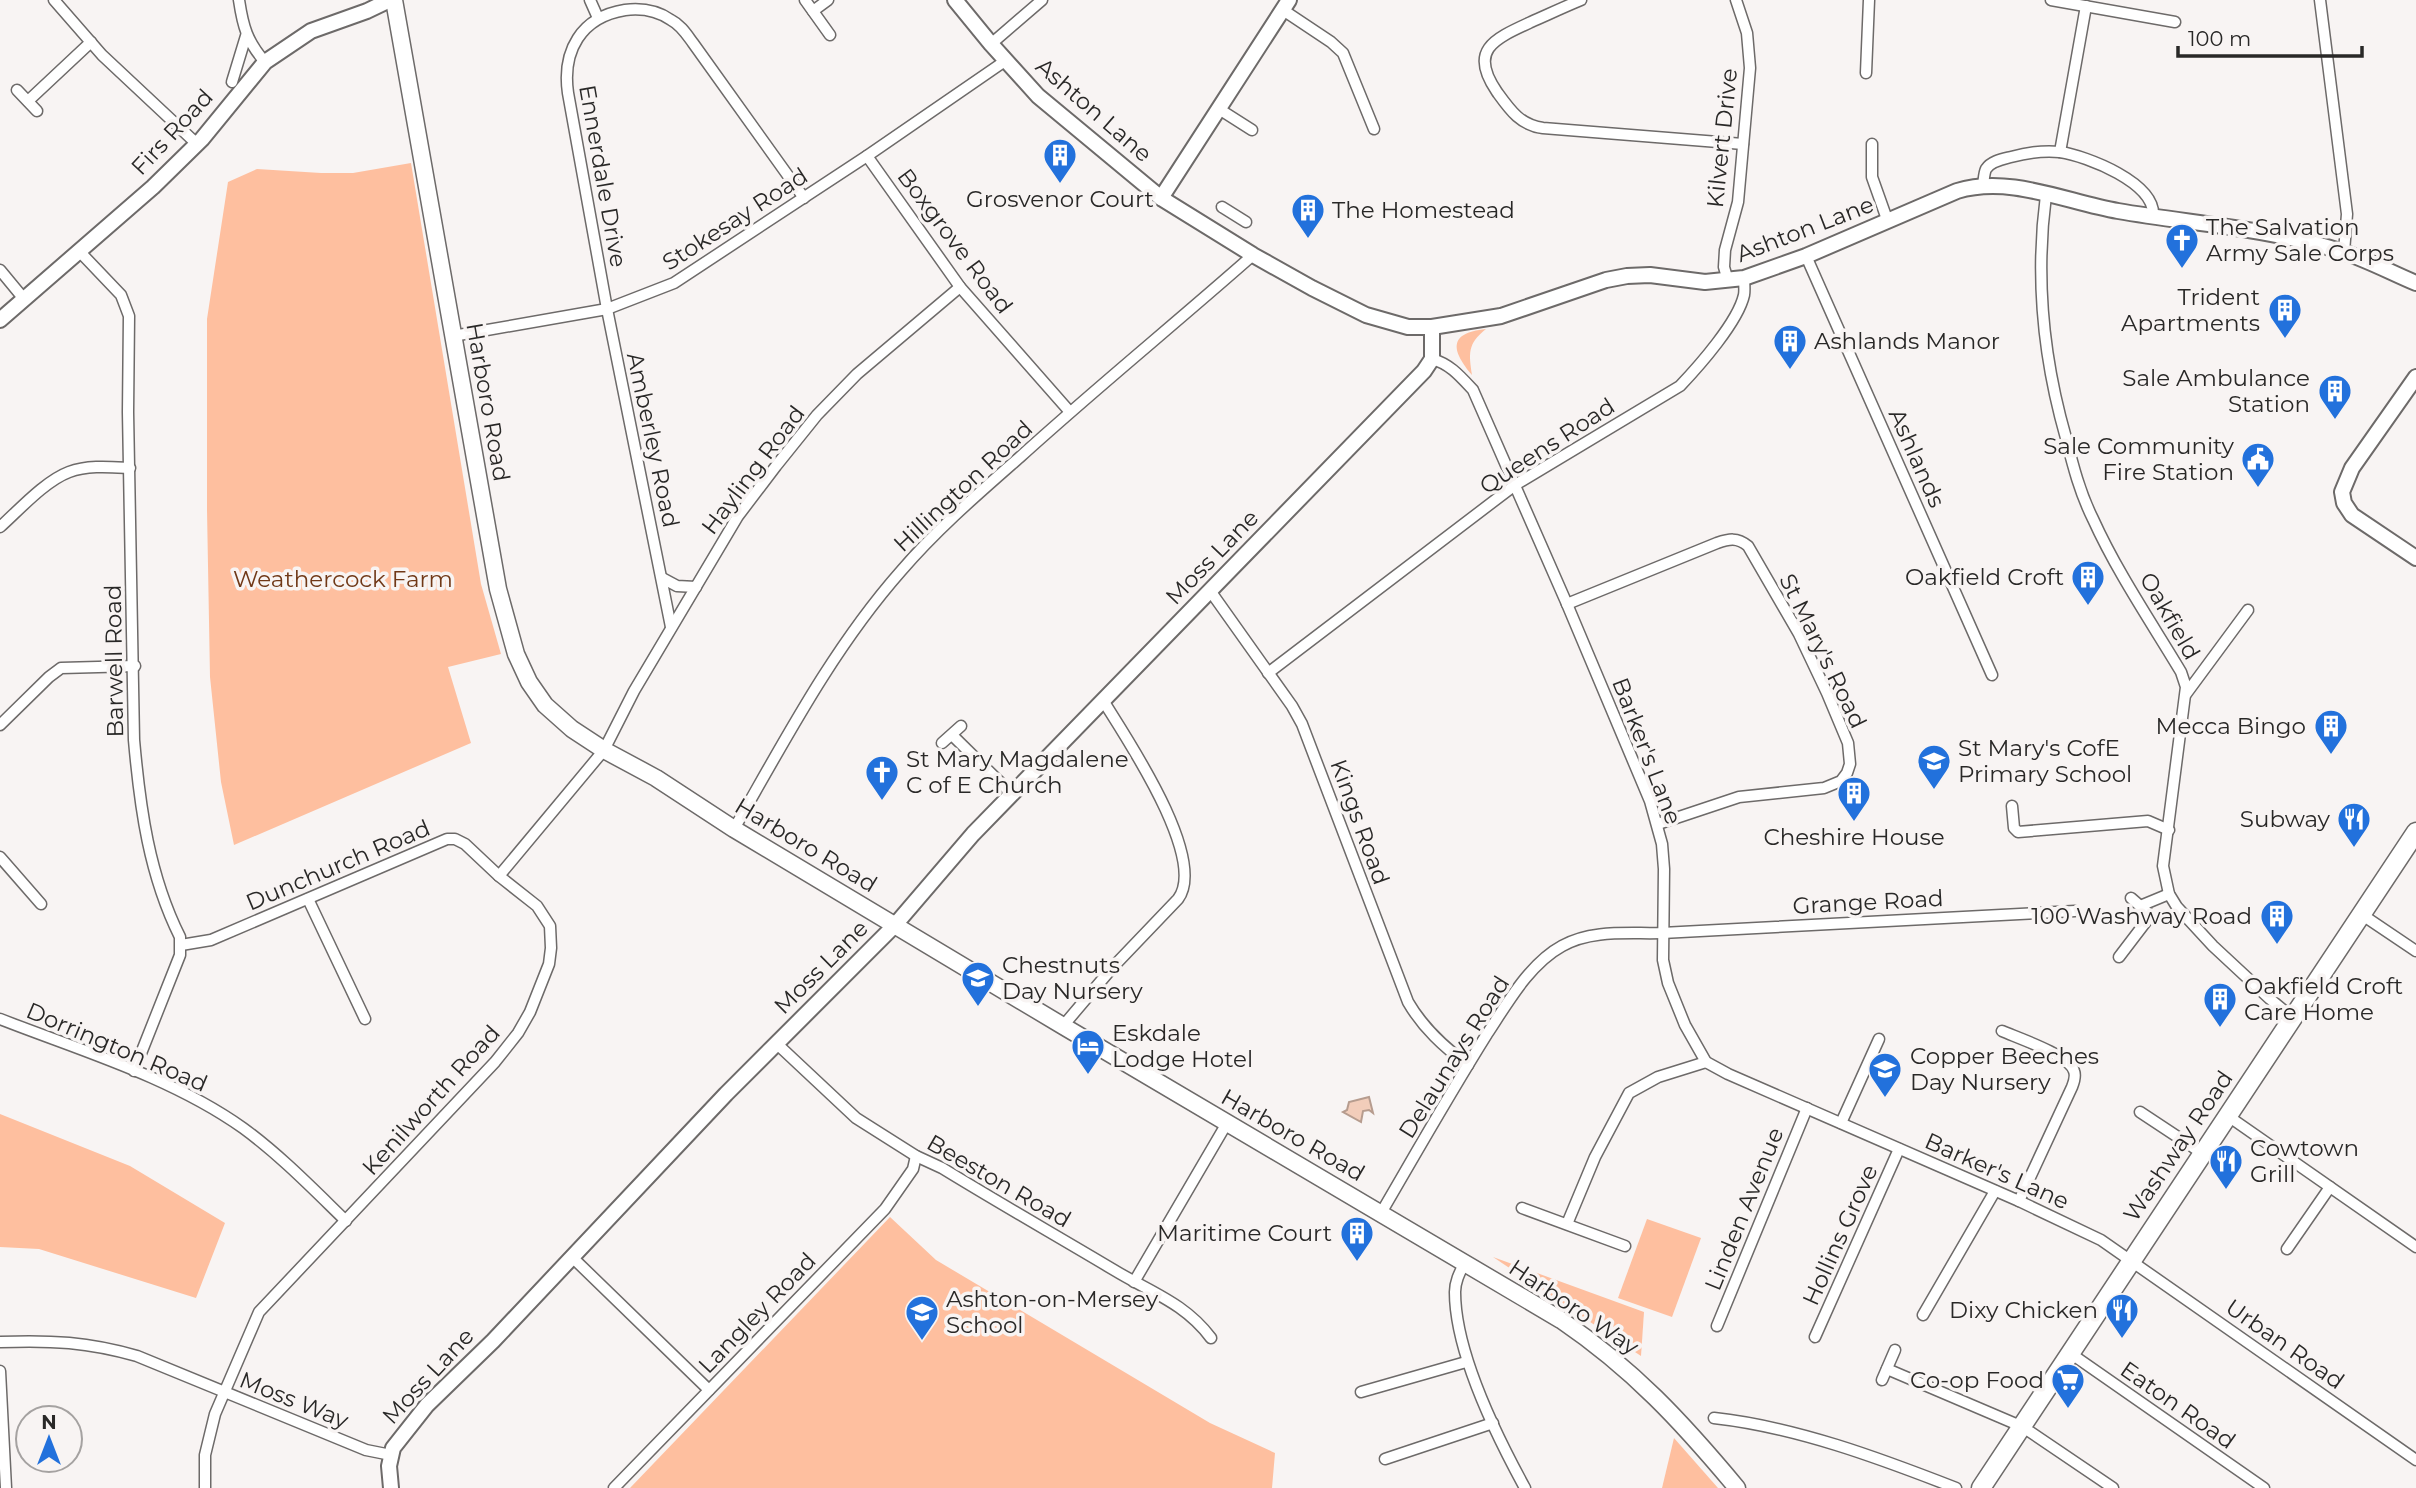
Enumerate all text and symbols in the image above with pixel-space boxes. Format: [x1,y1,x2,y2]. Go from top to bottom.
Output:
scale bar [2178,14,2362,58]
text: 100 m [2188,26,2251,51]
street label: Ashton Lane [1030,52,1158,168]
street label: Kilvert Drive [1701,67,1743,209]
street label: Firs Road [125,83,219,181]
street label: Ennerdale Drive [573,83,633,269]
building icon: Grosvenor Court [1041,136,1079,185]
street label: Stokesay Road [657,162,813,276]
street label: Boxgrove Road [891,163,1019,319]
place label: Grosvenor Court [966,185,1154,213]
street label: Ashton Lane [1732,190,1878,268]
building icon: The Homestead [1289,191,1327,240]
place label: The Homestead [1332,196,1515,224]
place label: The Salvation Army Sale Corps [2206,213,2394,267]
church icon: The Salvation Army Sale Corps [2163,221,2201,270]
place label: Trident Apartments [2121,283,2260,337]
building icon: Trident Apartments [2266,291,2304,340]
street label: Harboro Road [460,320,516,484]
building icon: Ashlands Manor [1771,322,1809,371]
place label: Ashlands Manor [1814,327,2000,355]
street label: Amberley Road [621,350,685,530]
place label: Sale Ambulance Station [2122,364,2310,418]
building icon: Sale Ambulance Station [2316,372,2354,421]
street label: Queens Road [1474,392,1620,500]
street label: Hayling Road [695,400,811,540]
street label: Ashlands [1883,404,1951,512]
street label: Hillington Road [888,414,1038,558]
place label: Sale Community Fire Station [2043,432,2235,486]
public building icon: Sale Community Fire Station [2239,440,2277,489]
street label: Moss Lane [1160,504,1264,610]
building icon: Oakfield Croft [2069,558,2107,607]
place label: Oakfield Croft [1905,563,2064,591]
park label: Weathercock Farm [233,565,453,593]
street label: Oakfield [2134,567,2206,665]
street label: St Mary's Road [1773,569,1873,733]
street label: Barwell Road [99,584,129,738]
street label: Barker's Lane [1606,674,1688,828]
building icon: Mecca Bingo [2312,707,2350,756]
place label: Mecca Bingo [2156,712,2306,740]
place label: St Mary's CofE Primary School [1958,734,2132,788]
school or university icon: St Mary's CofE Primary School [1915,742,1953,791]
place label: St Mary Magdalene C of E Church [906,745,1129,799]
church icon: St Mary Magdalene C of E Church [863,753,901,802]
street label: Kings Road [1324,756,1396,888]
building icon: Cheshire House [1835,774,1873,823]
street label: Harboro Road [730,792,882,898]
restaurant icon: Subway [2335,800,2373,849]
place label: Subway [2240,805,2331,833]
street label: Dunchurch Road [242,814,434,916]
place label: Cheshire House [1763,823,1945,851]
street label: Grange Road [1792,884,1944,920]
building icon: 100 Washway Road [2258,897,2296,946]
place label: 100 Washway Road [2031,902,2252,930]
street label: Moss Lane [768,914,874,1020]
place label: Chestnuts Day Nursery [1002,951,1143,1005]
school or university icon: Chestnuts Day Nursery [959,959,997,1008]
street label: Delaunays Road [1393,971,1515,1143]
place label: Oakfield Croft Care Home [2244,972,2403,1026]
building icon: Oakfield Croft Care Home [2201,980,2239,1029]
street label: Dorrington Road [22,996,212,1098]
street label: Kenilworth Road [356,1019,506,1181]
place label: Eskdale Lodge Hotel [1112,1019,1253,1073]
hotel icon: Eskdale Lodge Hotel [1069,1027,1107,1076]
place label: Copper Beeches Day Nursery [1910,1042,2099,1096]
school or university icon: Copper Beeches Day Nursery [1866,1050,1904,1099]
street label: Washway Road [2117,1065,2239,1227]
street label: Harboro Road [1216,1083,1370,1187]
street label: Linden Avenue [1699,1123,1789,1295]
street label: Barker's Lane [1921,1127,2073,1215]
street label: Beeston Road [922,1129,1076,1233]
place label: Cowtown Grill [2250,1134,2359,1188]
restaurant icon: Cowtown Grill [2207,1142,2245,1191]
street label: Hollins Grove [1796,1160,1884,1310]
building icon: Maritime Court [1338,1214,1376,1263]
place label: Maritime Court [1157,1219,1332,1247]
street label: Langley Road [692,1247,822,1379]
street label: Harboro Way [1504,1253,1645,1361]
place label: Ashton-on-Mersey School [946,1285,1159,1339]
restaurant icon: Dixy Chicken [2103,1291,2141,1340]
school or university icon: Ashton-on-Mersey School [903,1293,941,1342]
street label: Urban Road [2220,1293,2350,1395]
place label: Dixy Chicken [1949,1296,2098,1324]
street label: Moss Lane [376,1322,480,1430]
street label: Eaton Road [2115,1355,2241,1455]
supermarket icon: Co-op Food [2049,1361,2087,1410]
street label: Moss Way [236,1366,353,1435]
place label: Co-op Food [1910,1366,2044,1394]
north arrow [14,1404,84,1474]
text: N [41,1411,57,1434]

